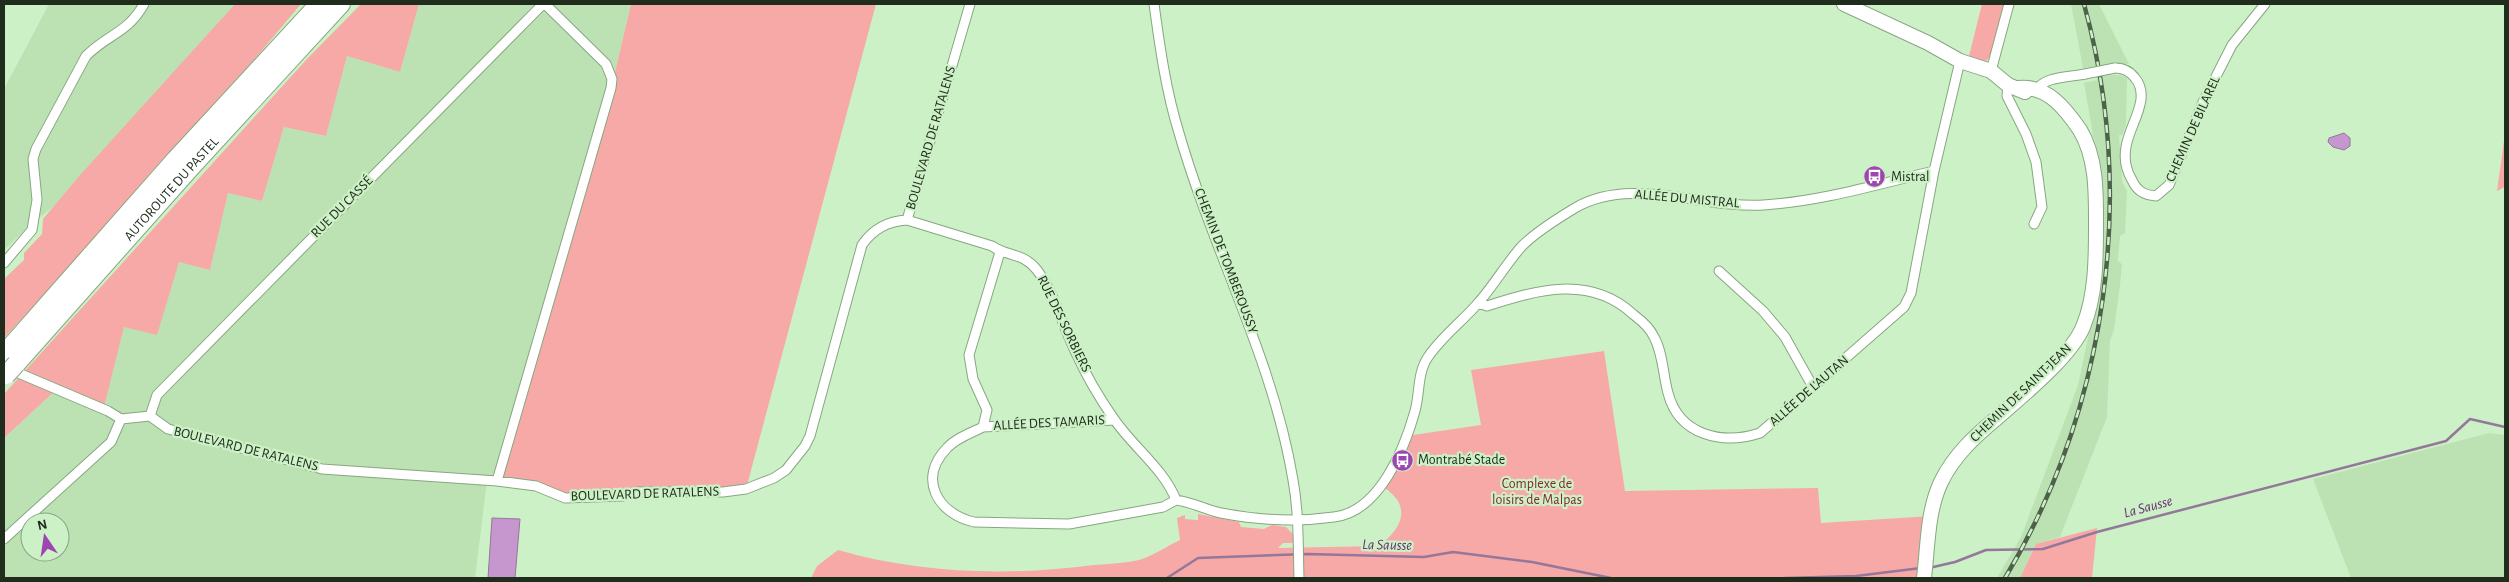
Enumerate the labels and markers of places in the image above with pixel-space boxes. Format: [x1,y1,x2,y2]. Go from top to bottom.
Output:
bus stop icon: Mistral [1863,165,1887,189]
place label: Mistral [1891,170,1929,184]
bus stop icon: Montrabé Stade [1390,448,1414,472]
place label: Montrabé Stade [1418,453,1505,467]

